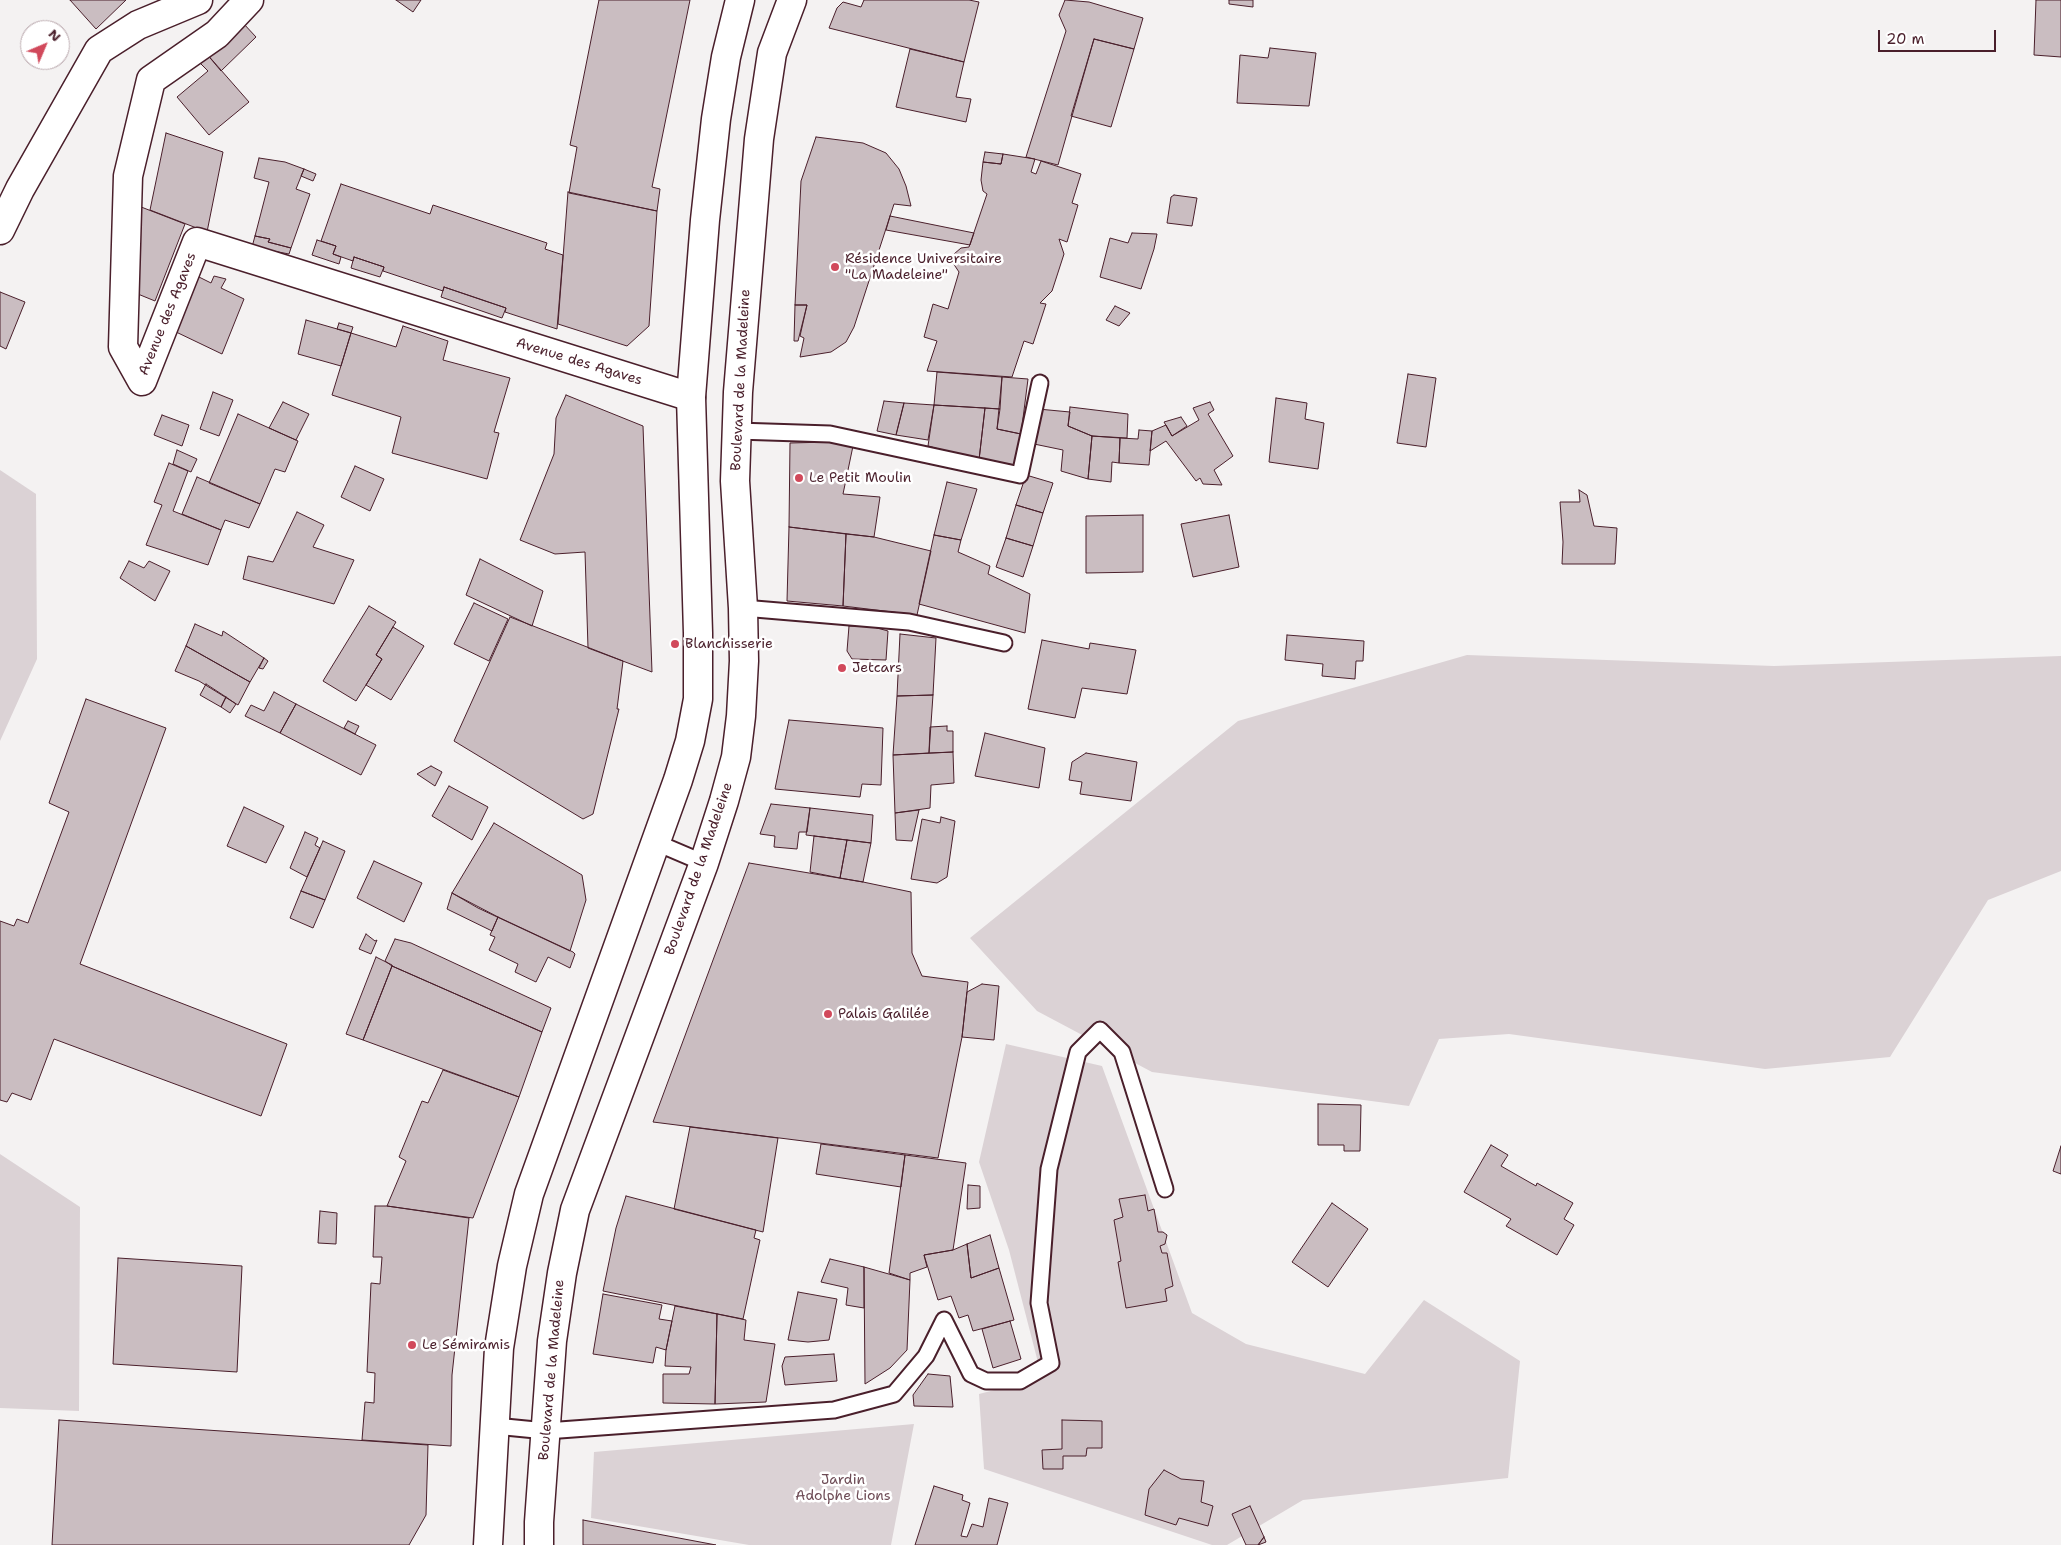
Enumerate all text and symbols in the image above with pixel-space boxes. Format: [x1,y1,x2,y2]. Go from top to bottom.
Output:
north arrow [20,20,70,70]
scale bar [1881,20,1998,52]
text: N [45,25,65,45]
text: 20 m [1886,29,1925,49]
street label: Avenue des Agaves [136,250,200,378]
place label: Résidence Universitaire "La Madeleine" [845,251,1002,284]
marker: Résidence Universitaire "La Madeleine" [829,261,841,273]
street label: Boulevard de la Madeleine [728,289,754,471]
street label: Avenue des Agaves [514,335,644,389]
place label: Le Petit Moulin [809,470,911,486]
marker: Le Petit Moulin [793,472,805,484]
place label: Blanchisserie [685,636,773,652]
marker: Blanchisserie [669,638,681,650]
place label: Jetcars [852,660,902,676]
marker: Jetcars [836,662,848,674]
street label: Boulevard de la Madeleine [661,780,737,958]
place label: Palais Galilée [838,1006,929,1022]
marker: Palais Galilée [822,1008,834,1020]
street label: Boulevard de la Madeleine [536,1279,568,1461]
place label: Le Sémiramis [422,1337,510,1353]
marker: Le Sémiramis [406,1339,418,1351]
park label: Jardin Adolphe Lions [795,1472,891,1504]

